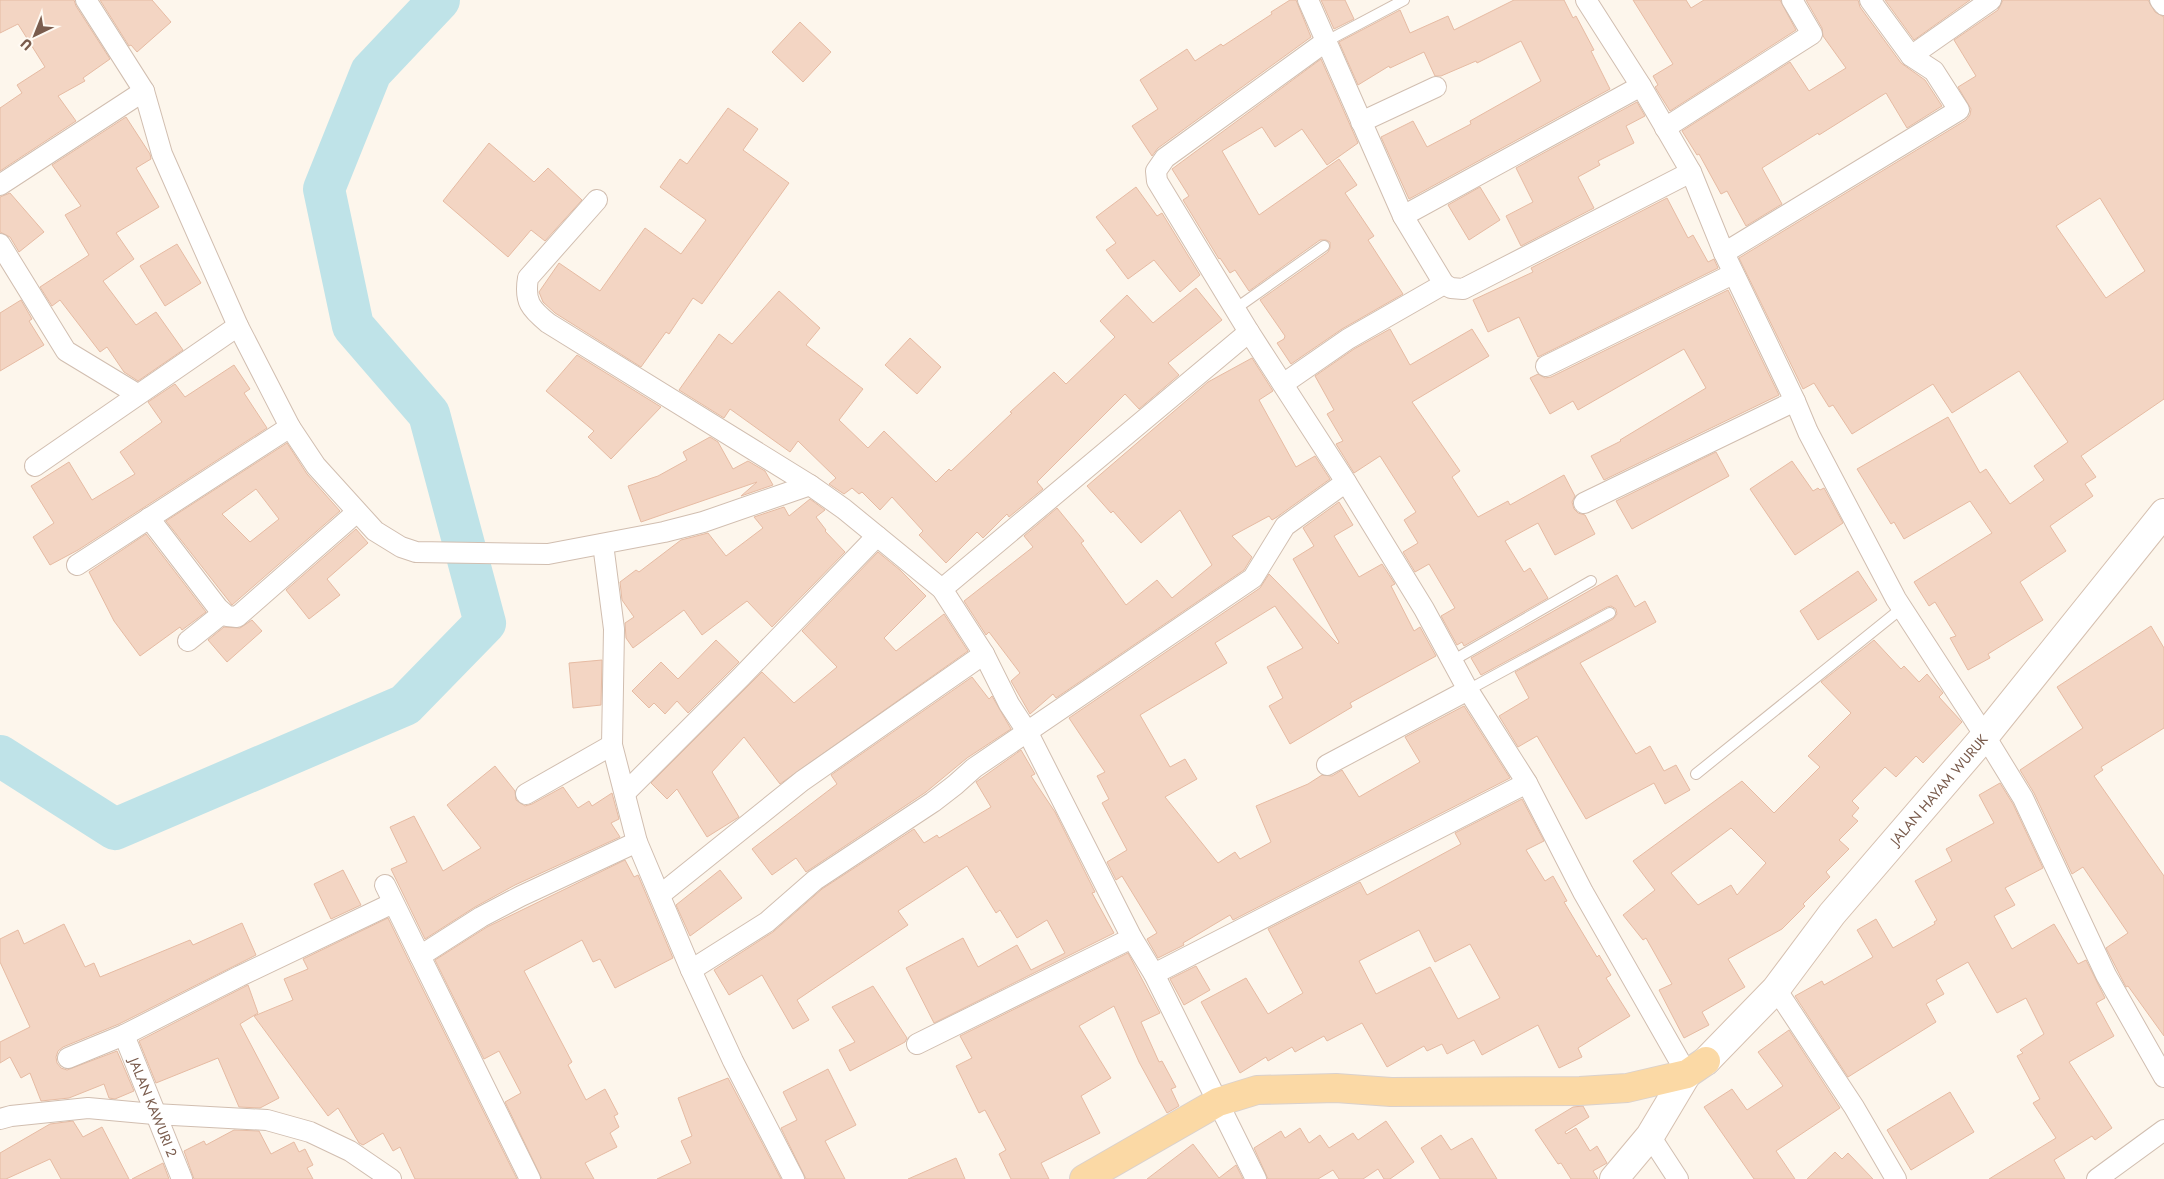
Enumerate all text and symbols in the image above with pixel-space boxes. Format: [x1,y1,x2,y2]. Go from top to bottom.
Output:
north arrow [10,10,60,60]
text: U [16,34,37,55]
street label: JALAN HAYAM WURUK [1884,730,1992,851]
street label: JALAN KAWURI 2 [123,1053,182,1160]

